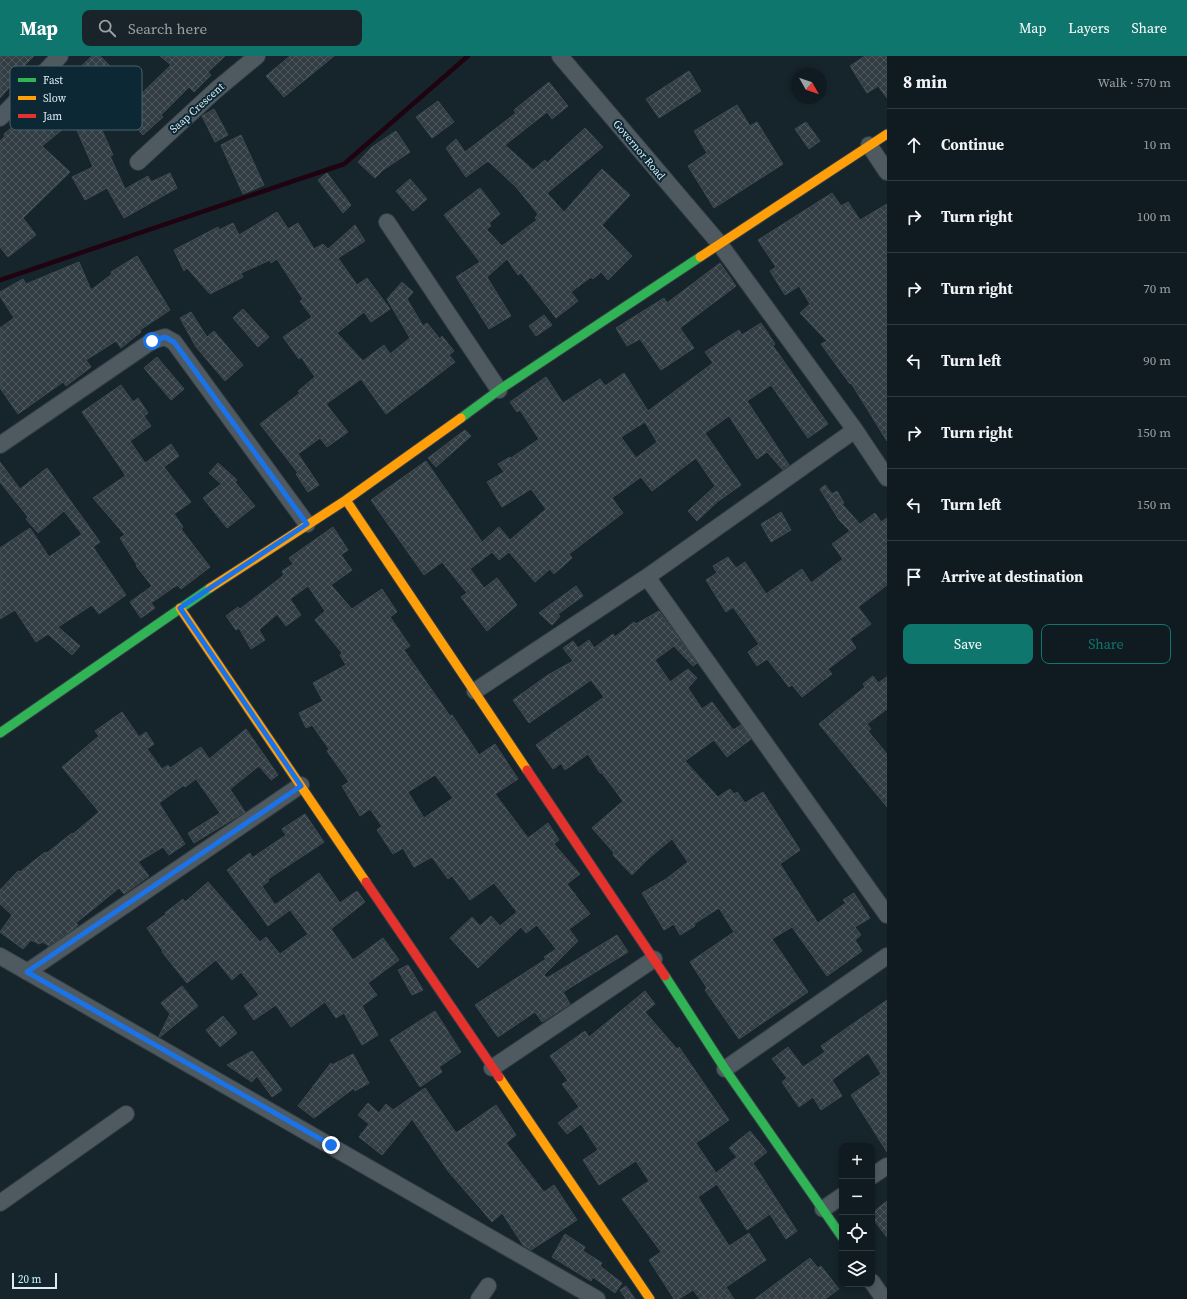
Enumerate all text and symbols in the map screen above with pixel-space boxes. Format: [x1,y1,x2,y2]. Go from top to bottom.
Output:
search box [82,10,362,46]
text: Map [20,15,58,41]
icon: search [96,17,118,39]
text: Search here [128,18,207,39]
text: Map [1019,18,1046,38]
text: Layers [1068,18,1110,38]
text: Share [1132,18,1167,38]
legend [10,66,142,130]
north arrow [791,68,827,104]
text: 8 min [903,70,947,94]
text: Fast [43,73,63,88]
text: Walk · 570 m [1098,74,1171,91]
street label: Saap Crescent [166,79,228,137]
text: Slow [43,91,67,106]
text: Jam [42,109,62,124]
street label: Governor Road [609,117,669,184]
icon: ahead [903,134,925,156]
text: Continue [941,134,1004,155]
text: 10 m [1143,136,1171,153]
icon: right [903,206,925,228]
text: Turn right [941,206,1013,227]
text: 100 m [1137,208,1171,225]
icon: right [903,278,925,300]
text: Turn right [941,278,1013,299]
text: 70 m [1143,280,1171,297]
route start [143,332,161,350]
icon: left [903,350,925,372]
text: Turn left [941,350,1001,371]
text: 90 m [1143,352,1171,369]
icon: right [903,422,925,444]
text: Turn right [941,422,1013,443]
text: 150 m [1137,424,1171,441]
icon: left [903,494,925,516]
text: Turn left [941,494,1001,515]
text: 150 m [1137,496,1171,513]
icon: arrive [903,566,925,588]
text: Arrive at destination [941,566,1083,587]
button: Save [903,624,1033,664]
button: Share [1041,624,1171,664]
route end [322,1136,340,1154]
map controls [839,1143,875,1287]
button: + [839,1143,875,1179]
button: − [839,1179,875,1215]
button: locate [839,1215,875,1251]
button: layers [839,1251,875,1287]
scale bar [12,1271,57,1290]
text: 20 m [18,1272,41,1287]

